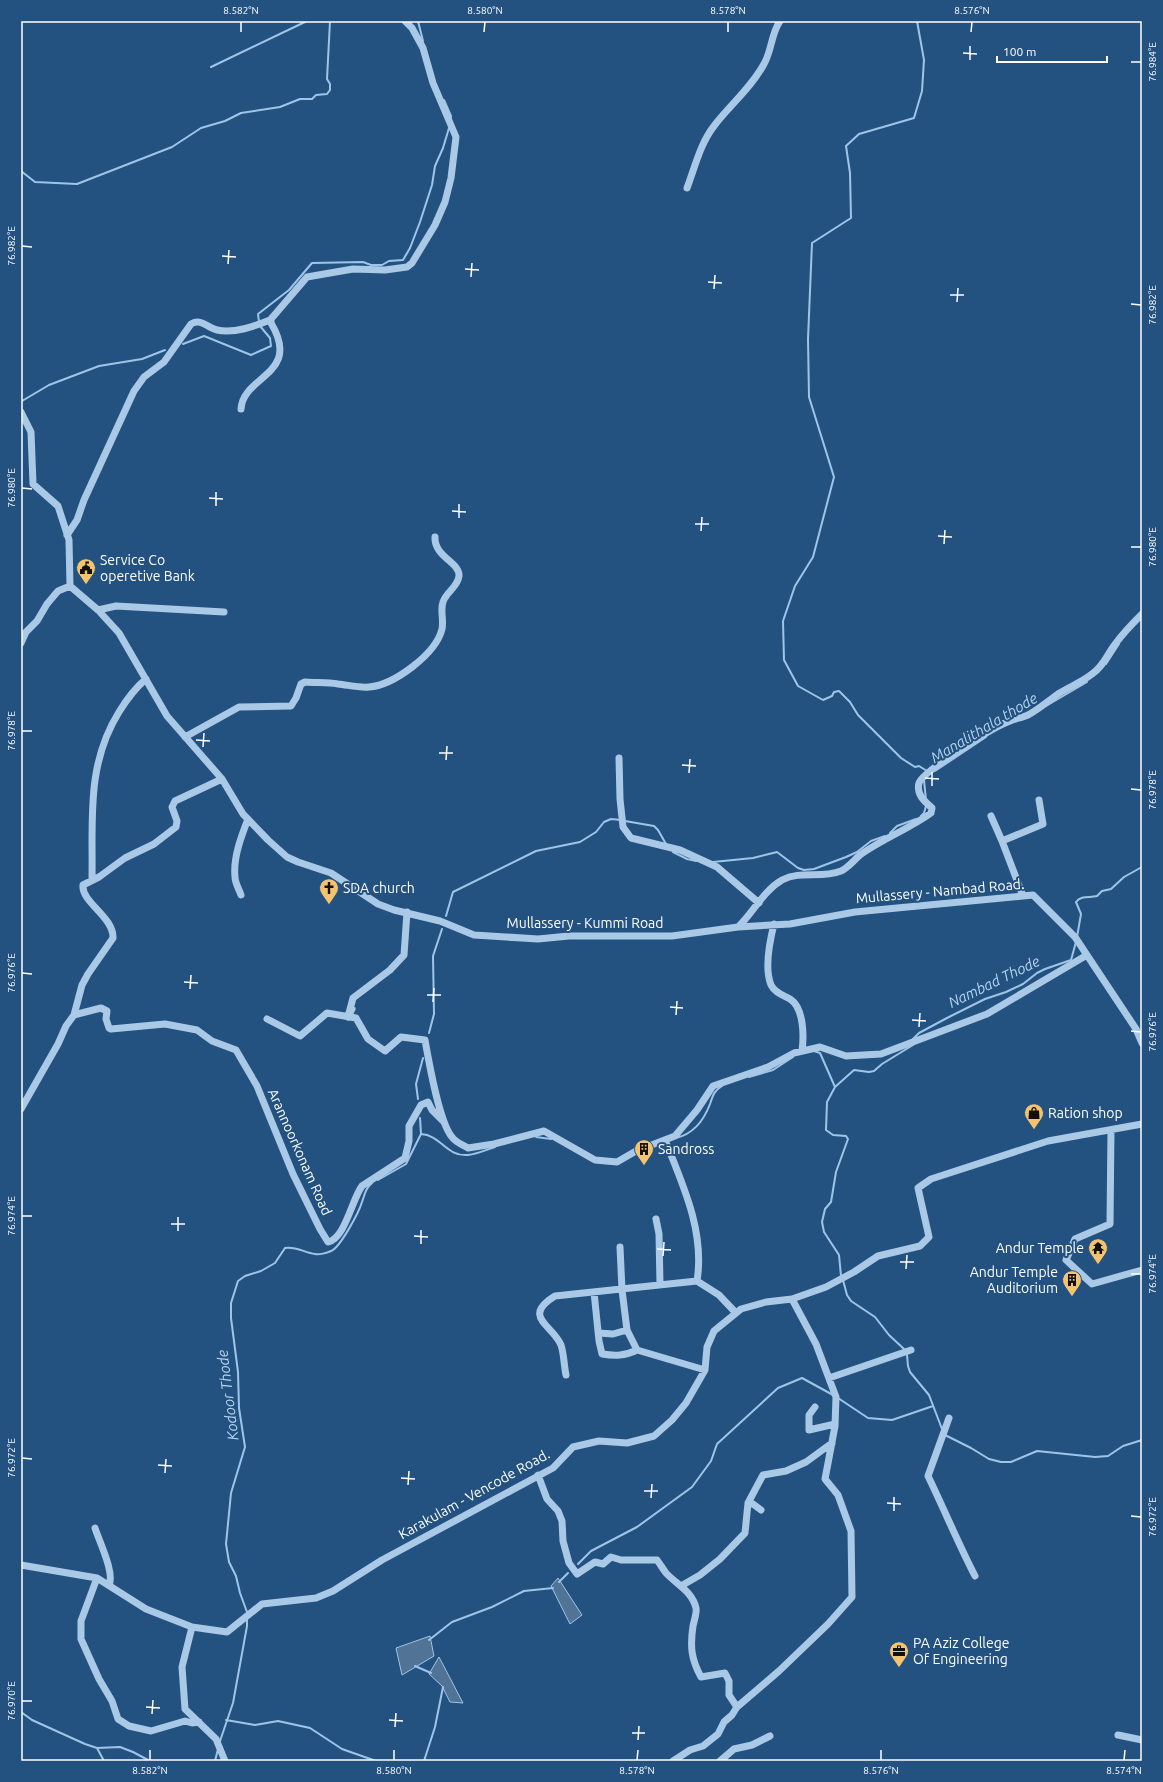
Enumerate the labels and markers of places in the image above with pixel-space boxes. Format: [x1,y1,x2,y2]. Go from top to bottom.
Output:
place label: Service Co operetive Bank [100,552,195,584]
public building icon: Service Co operetive Bank [75,557,97,585]
church icon: SDA church [318,877,340,905]
place label: SDA church [343,880,415,896]
shop icon: Ration shop [1023,1102,1045,1130]
place label: Ration shop [1048,1105,1123,1121]
building icon: Sandross [633,1138,655,1166]
place label: Sandross [658,1141,714,1157]
temple icon: Andur Temple [1087,1237,1109,1265]
place label: Andur Temple [996,1240,1084,1256]
place label: Andur Temple Auditorium [970,1264,1058,1296]
building icon: Andur Temple Auditorium [1061,1269,1083,1297]
place label: PA Aziz College Of Engineering [913,1635,1010,1667]
office icon: PA Aziz College Of Engineering [888,1640,910,1668]

